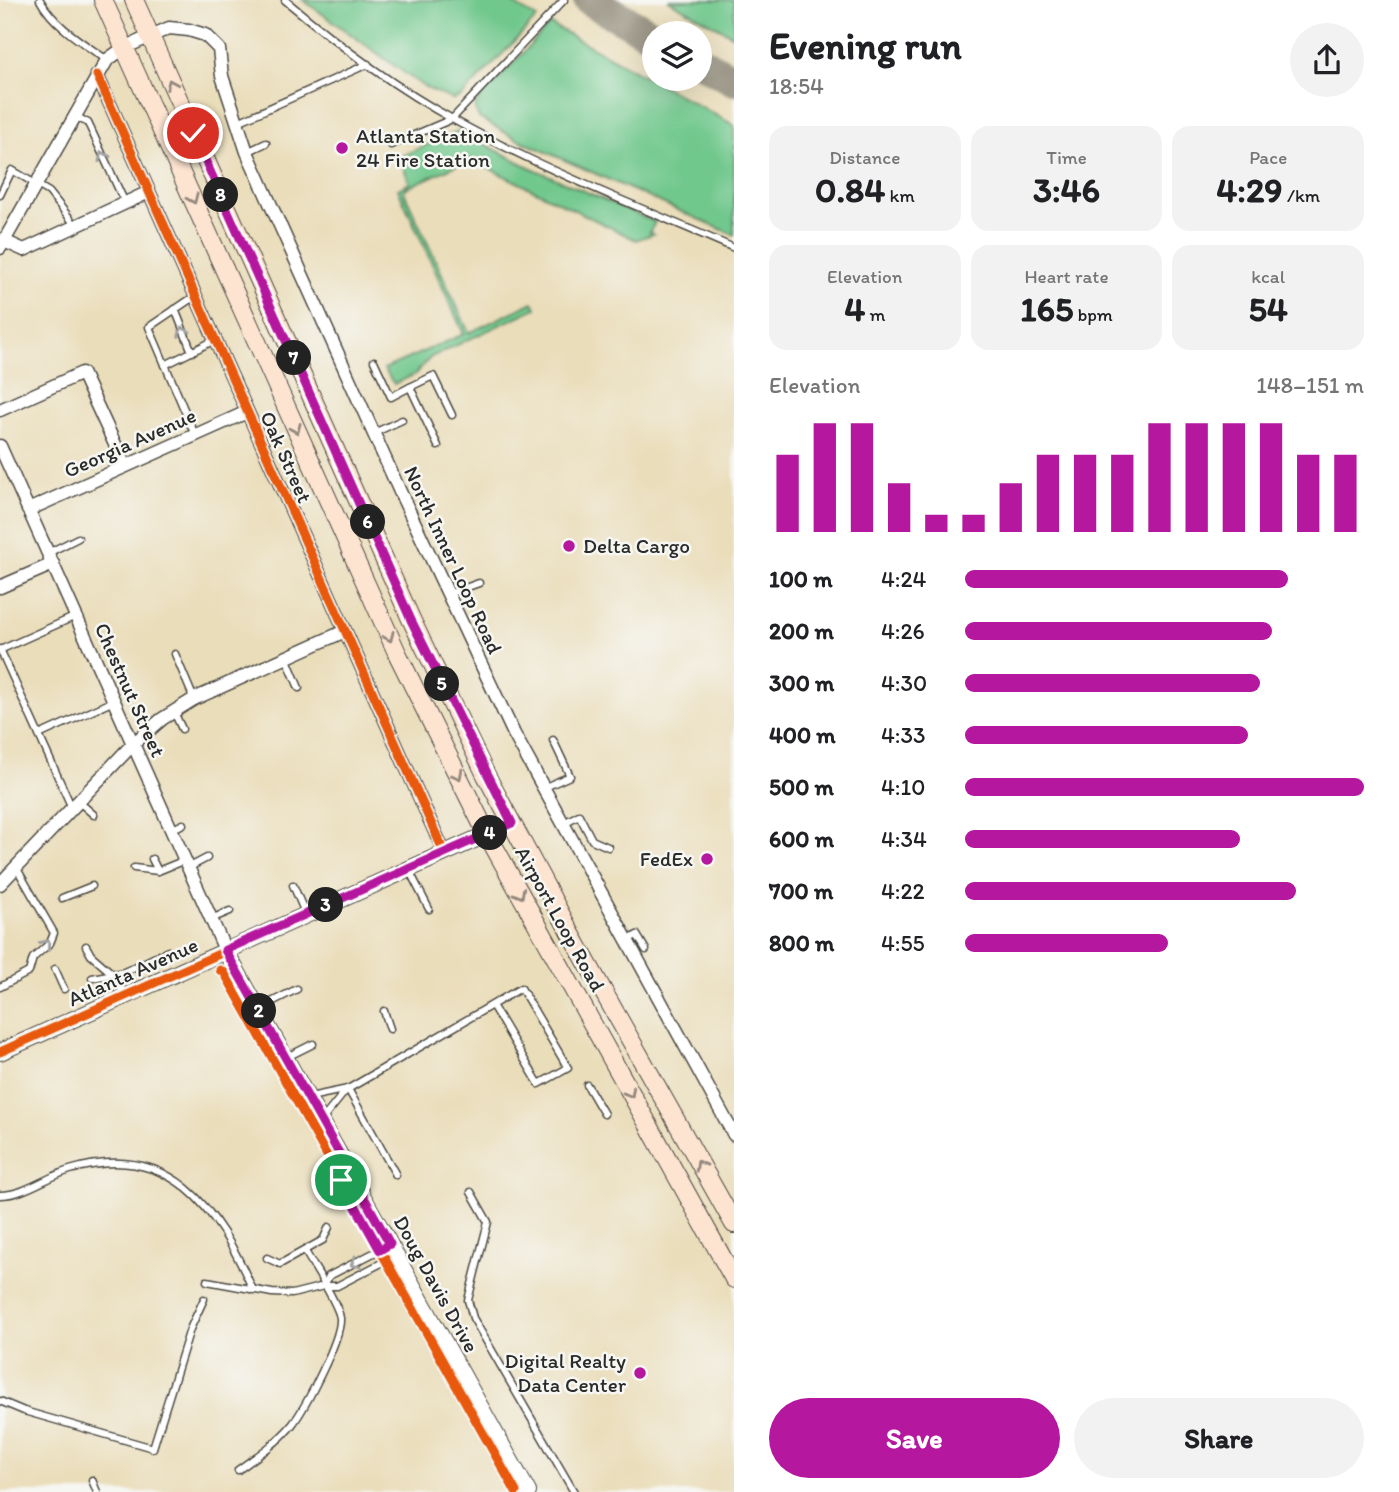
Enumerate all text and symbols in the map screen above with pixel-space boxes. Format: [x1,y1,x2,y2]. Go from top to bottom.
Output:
map controls [642,21,712,91]
button: layers [642,21,712,91]
text: Evening run [769,23,962,69]
button: share [1290,23,1364,97]
text: 18:54 [769,72,824,100]
one-way arrow [165,79,179,91]
pin [163,103,223,163]
icon: check [174,114,212,152]
place label: Atlanta Station 24 Fire Station [356,123,496,172]
marker: Atlanta Station 24 Fire Station [334,140,350,156]
text: Distance [829,146,900,169]
text: Time [1046,146,1087,169]
text: Pace [1249,146,1287,169]
one-way arrow [97,151,111,163]
text: 0.84 [815,169,885,211]
text: 3:46 [1033,169,1100,211]
text: 4:29 [1216,169,1283,211]
pin: 8 [204,178,238,212]
text: 8 [215,183,226,206]
text: km [885,184,915,207]
text: /km [1283,184,1320,207]
one-way arrow [185,192,199,204]
text: Elevation [827,265,903,288]
text: Heart rate [1024,265,1109,288]
text: kcal [1251,265,1285,288]
text: 4 [844,288,865,330]
text: 165 [1020,288,1073,330]
text: 54 [1248,288,1288,330]
text: m [865,303,885,326]
text: bpm [1073,303,1113,326]
one-way arrow [178,325,192,337]
pin: 7 [276,340,312,376]
text: 7 [289,346,298,369]
text: Elevation [769,371,860,399]
text: 148–151 m [1256,371,1364,399]
street label: Georgia Avenue [60,402,200,483]
street label: Oak Street [255,407,318,507]
one-way arrow [288,422,302,434]
street label: North Inner Loop Road [399,462,508,658]
pin: 6 [350,504,386,540]
text: 6 [362,510,373,533]
place label: Delta Cargo [583,533,690,558]
marker: Delta Cargo [561,538,577,554]
text: 100 m [769,565,833,593]
text: 4:24 [881,565,926,593]
text: 200 m [769,617,834,645]
text: 4:26 [881,617,925,645]
street label: Chestnut Street [90,619,171,761]
one-way arrow [381,629,395,642]
pin: 5 [424,666,460,702]
text: 300 m [769,669,834,697]
text: 4:30 [881,669,927,697]
text: 5 [437,672,446,695]
text: 400 m [769,721,836,749]
text: 4:33 [881,721,926,749]
one-way arrow [450,768,464,780]
text: 500 m [769,773,834,801]
text: 4:10 [881,773,925,801]
pin: 4 [472,816,508,850]
text: 4 [484,821,495,844]
text: 600 m [769,825,834,853]
text: 4:34 [881,825,927,853]
street label: Airport Loop Road [510,842,611,996]
place label: FedEx [640,846,693,871]
marker: FedEx [699,851,715,867]
text: 700 m [769,877,833,905]
text: 4:22 [881,877,925,905]
one-way arrow [512,886,525,899]
pin: 3 [308,888,344,922]
text: 3 [320,893,331,916]
text: 800 m [769,929,834,957]
text: 4:55 [881,929,925,957]
street label: Atlanta Avenue [64,932,202,1011]
one-way arrow [38,939,50,952]
pin: 2 [242,993,276,1028]
text: 2 [254,999,264,1022]
one-way arrow [622,1085,635,1098]
pin [311,1150,371,1210]
one-way arrow [696,1159,709,1172]
icon: arrive [322,1161,360,1199]
street label: Doug Davis Drive [389,1211,484,1357]
one-way arrow [349,1255,362,1268]
place label: Digital Realty Data Center [505,1348,627,1397]
marker: Digital Realty Data Center [632,1365,648,1381]
button: Save [769,1398,1060,1478]
button: Share [1074,1398,1364,1478]

